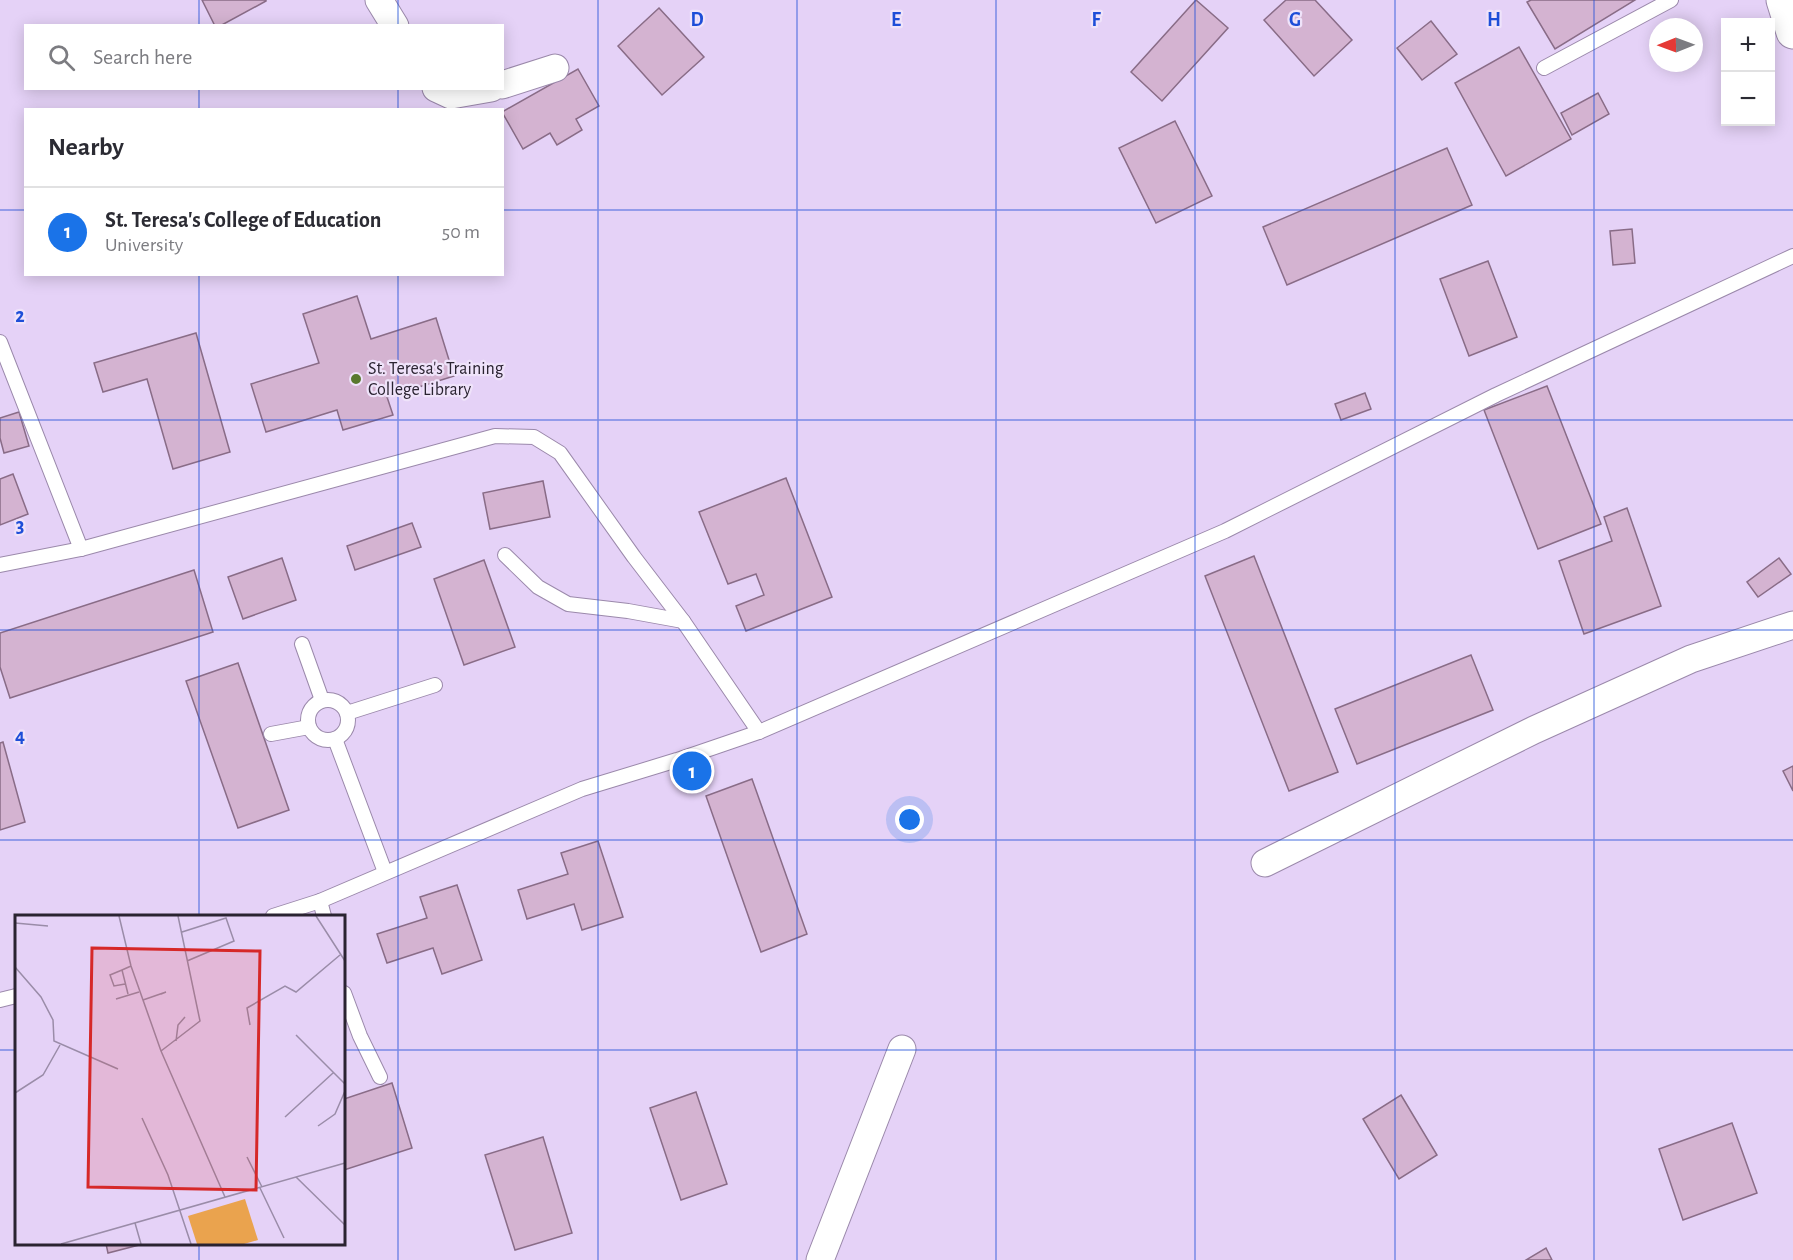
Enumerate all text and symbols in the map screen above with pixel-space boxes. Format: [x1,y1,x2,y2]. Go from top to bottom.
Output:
text: D [690,10,704,30]
text: E [891,10,901,30]
text: F [1091,10,1101,30]
text: G [1289,10,1301,30]
text: H [1487,10,1501,30]
north arrow [1649,18,1703,72]
map controls [1721,18,1775,126]
button: + [1721,18,1775,72]
search box [24,24,504,90]
icon: search [45,41,78,74]
text: Search here [93,46,192,68]
button: − [1721,72,1775,126]
text: Nearby [48,134,124,160]
text: St. Teresa's College of Education [105,209,381,231]
text: 1 [64,222,71,242]
text: 50 m [442,222,480,242]
text: University [105,235,183,255]
text: 2 [15,306,25,326]
place label: St. Teresa's Training College Library [368,360,504,399]
marker: St. Teresa's Training College Library [349,372,363,386]
text: 3 [16,516,24,536]
text: 4 [15,726,25,746]
pin: 1 [672,748,712,794]
your location [895,805,924,834]
inset map [15,915,345,1245]

